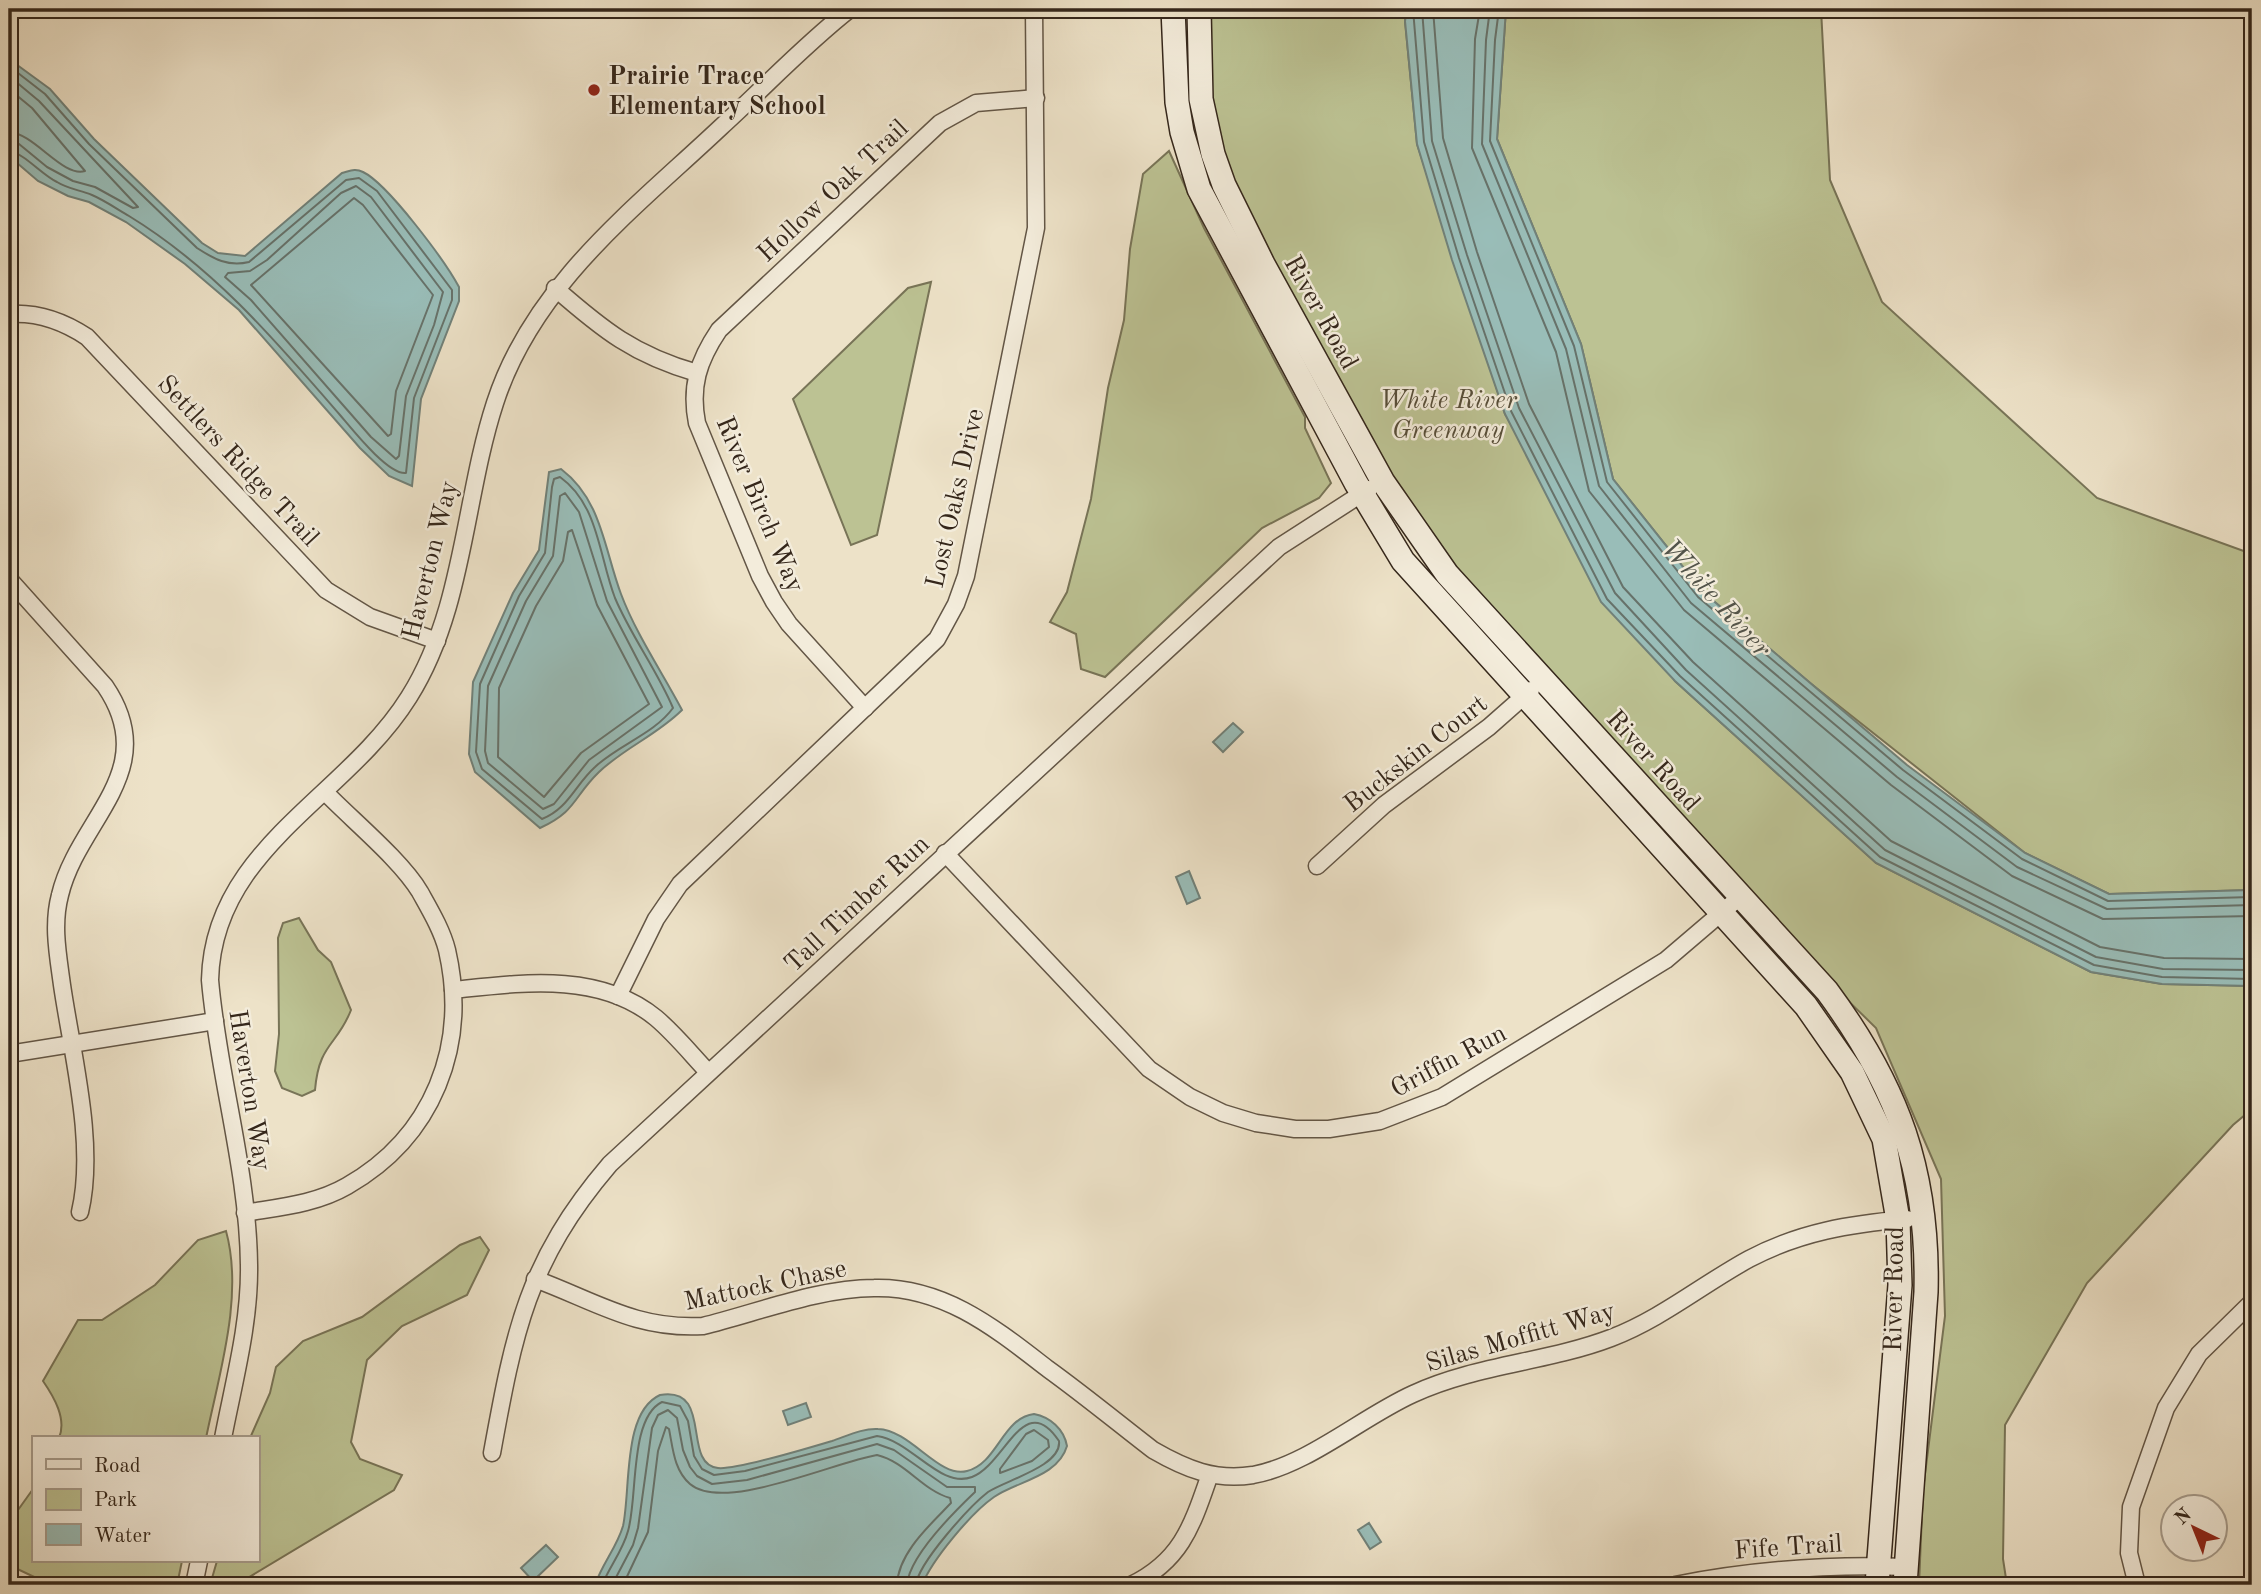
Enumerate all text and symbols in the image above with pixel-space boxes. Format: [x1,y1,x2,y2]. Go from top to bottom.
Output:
place label: Prairie Trace Elementary School [608,64,826,120]
marker: Prairie Trace Elementary School [586,82,602,98]
street label: Hollow Oak Trail [753,115,914,268]
street label: River Road [1278,252,1362,374]
street label: Settlers Ridge Trail [152,371,323,552]
park label: White River Greenway [1379,388,1518,444]
street label: Lost Oaks Drive [923,406,989,591]
street label: River Birch Way [710,413,808,597]
street label: Haverton Way [399,478,463,643]
water label: White River [1655,534,1775,664]
street label: Buckskin Court [1340,691,1493,818]
street label: River Road [1601,706,1704,817]
street label: Tall Timber Run [780,831,935,978]
street label: Haverton Way [223,1008,275,1173]
street label: Griffin Run [1387,1021,1511,1103]
street label: River Road [1881,1226,1909,1352]
street label: Mattock Chase [682,1256,849,1316]
street label: Silas Moffitt Way [1423,1298,1619,1377]
legend [32,1436,259,1562]
text: Road [94,1456,141,1477]
text: Park [94,1490,137,1511]
north arrow [2160,1492,2230,1562]
text: N [2172,1505,2196,1529]
text: Water [94,1526,151,1547]
street label: Fife Trail [1733,1531,1843,1565]

